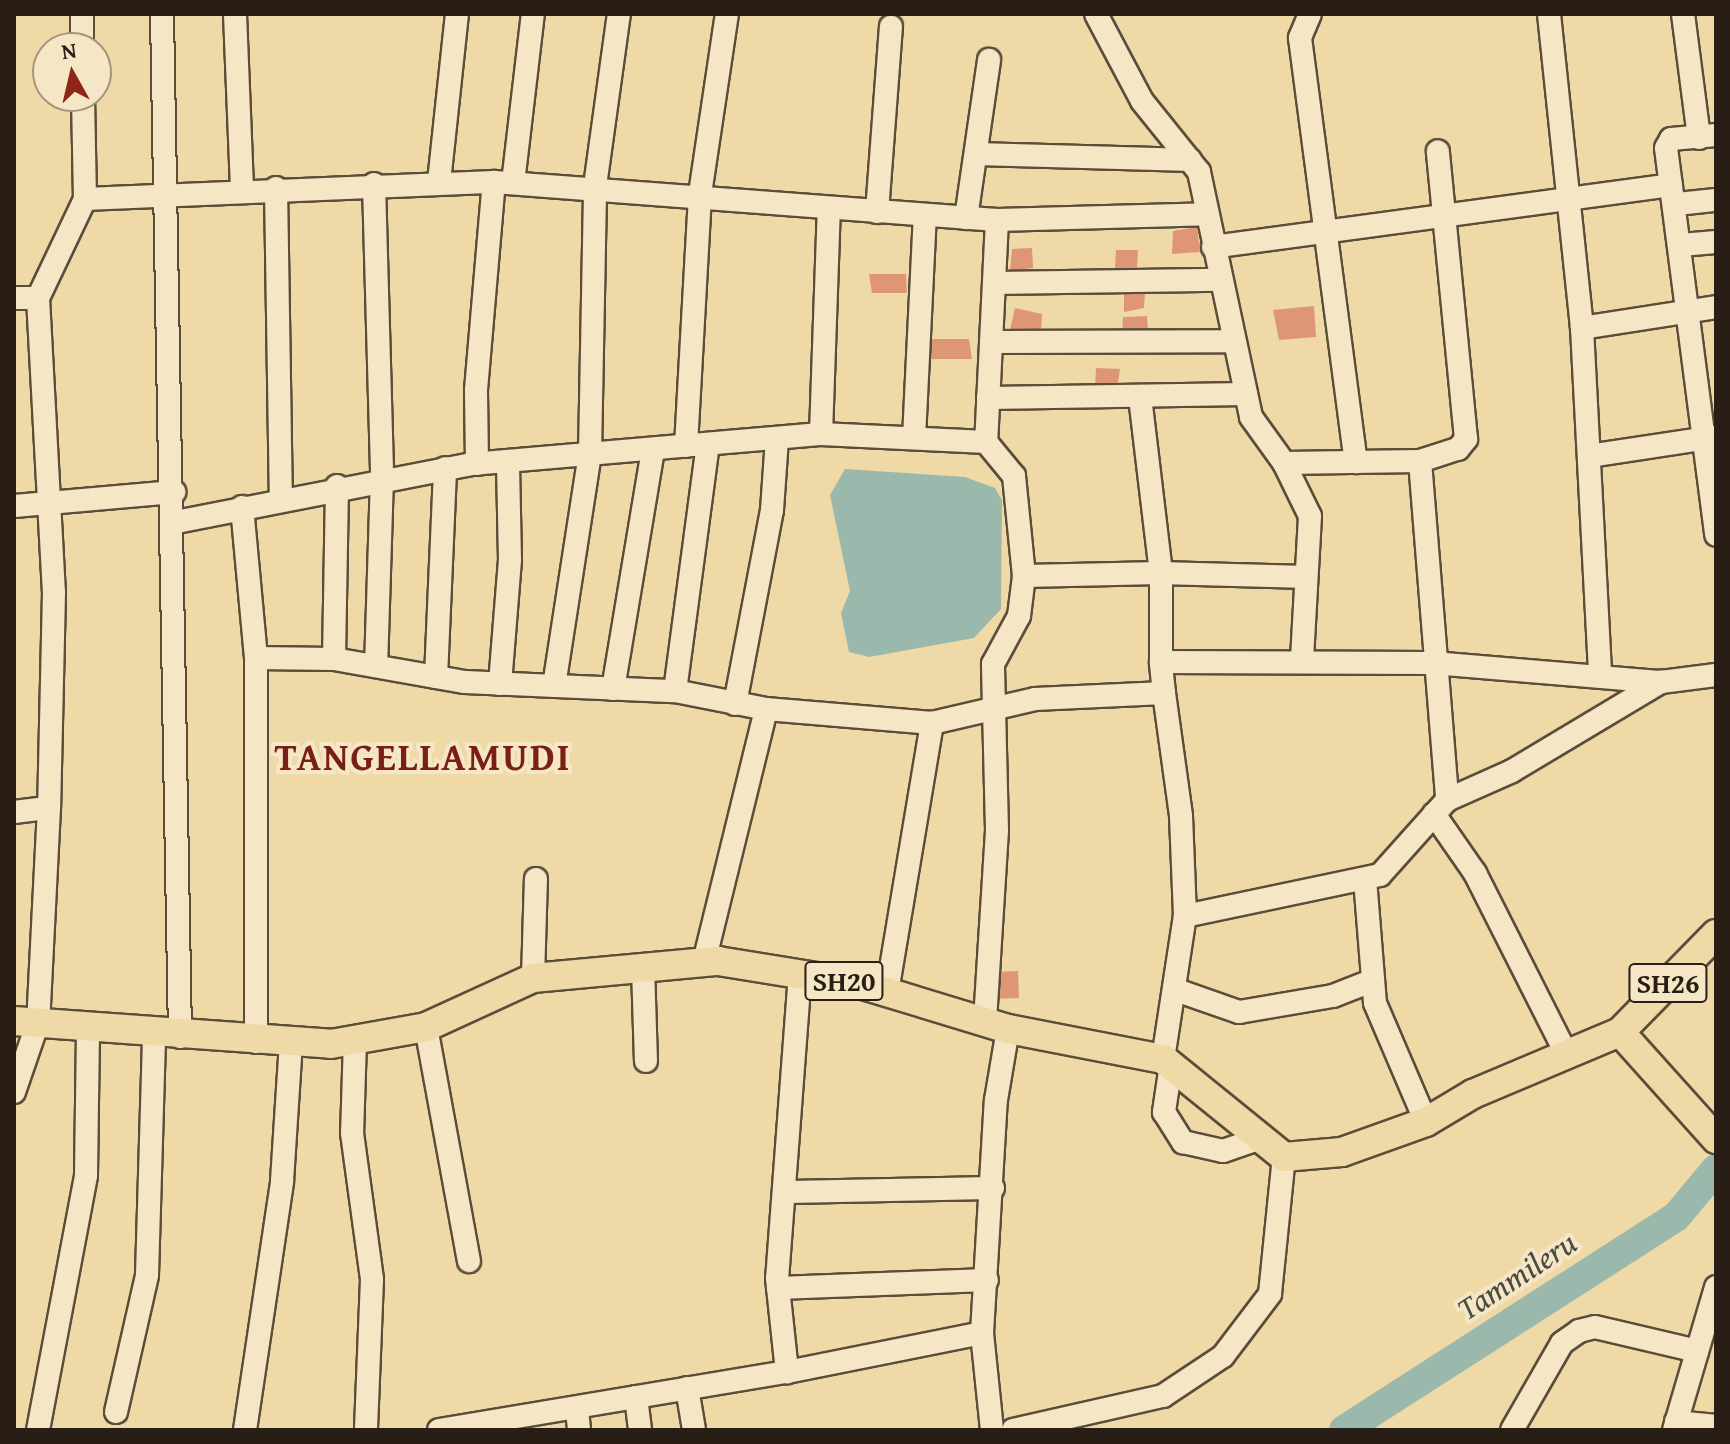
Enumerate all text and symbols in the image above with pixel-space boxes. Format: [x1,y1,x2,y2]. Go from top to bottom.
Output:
north arrow [32,32,112,112]
text: N [59,33,78,67]
district label: TANGELLAMUDI [275,734,571,780]
road number: SH20 [804,957,884,1005]
road number: SH26 [1628,959,1708,1007]
water label: Tammileru [1450,1223,1584,1329]

